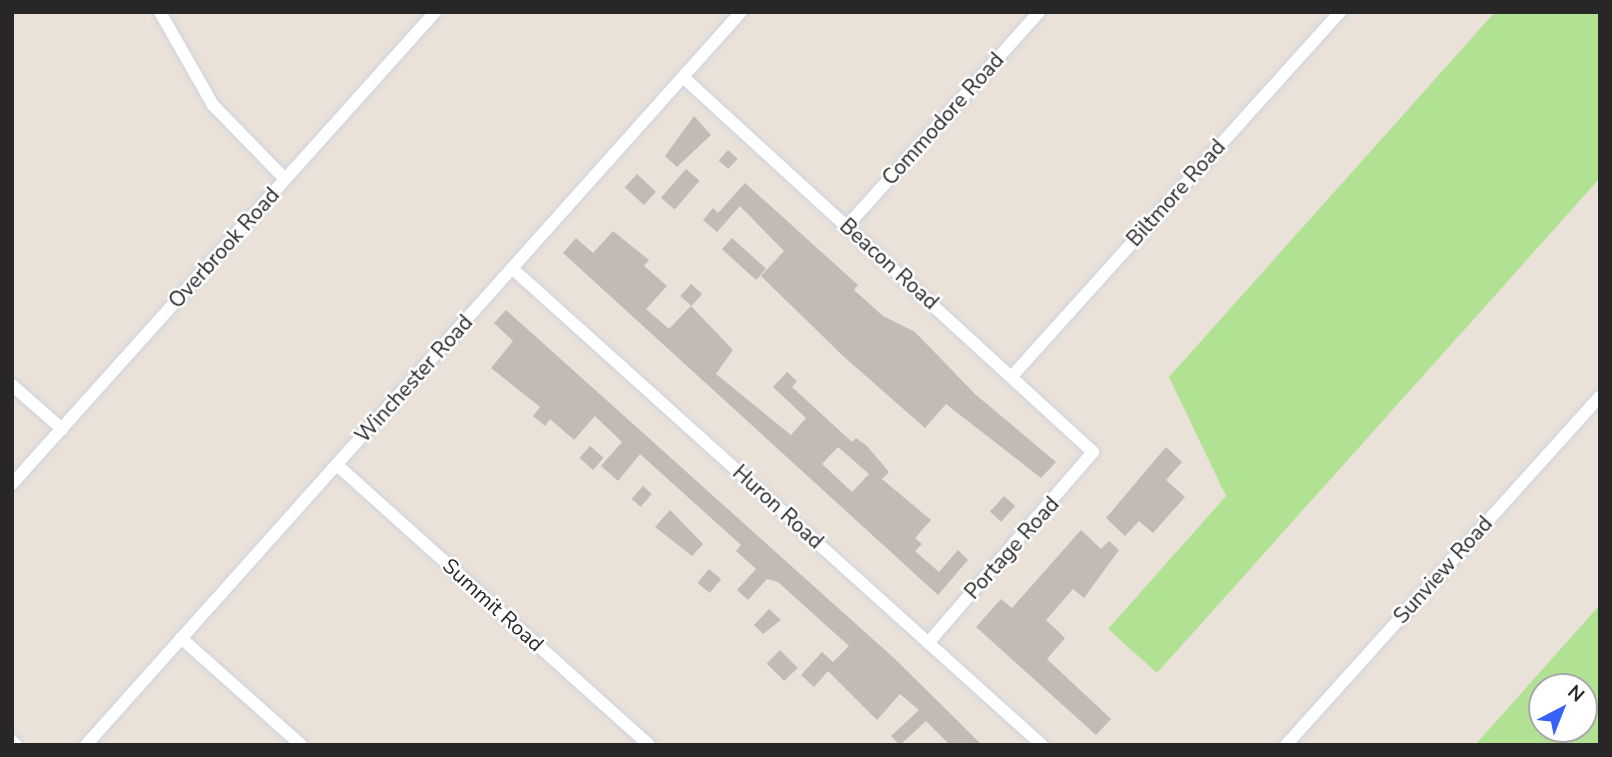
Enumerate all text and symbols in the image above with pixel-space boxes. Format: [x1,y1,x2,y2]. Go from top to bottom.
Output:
street label: Commodore Road [877,48,1009,190]
street label: Biltmore Road [1121,134,1231,252]
street label: Overbrook Road [163,183,285,313]
street label: Beacon Road [835,213,943,315]
street label: Winchester Road [350,310,478,448]
street label: Huron Road [728,460,828,554]
street label: Portage Road [960,492,1064,604]
street label: Sunview Road [1388,511,1498,629]
street label: Summit Road [437,553,549,657]
north arrow [1528,673,1598,743]
text: N [1562,679,1590,708]

